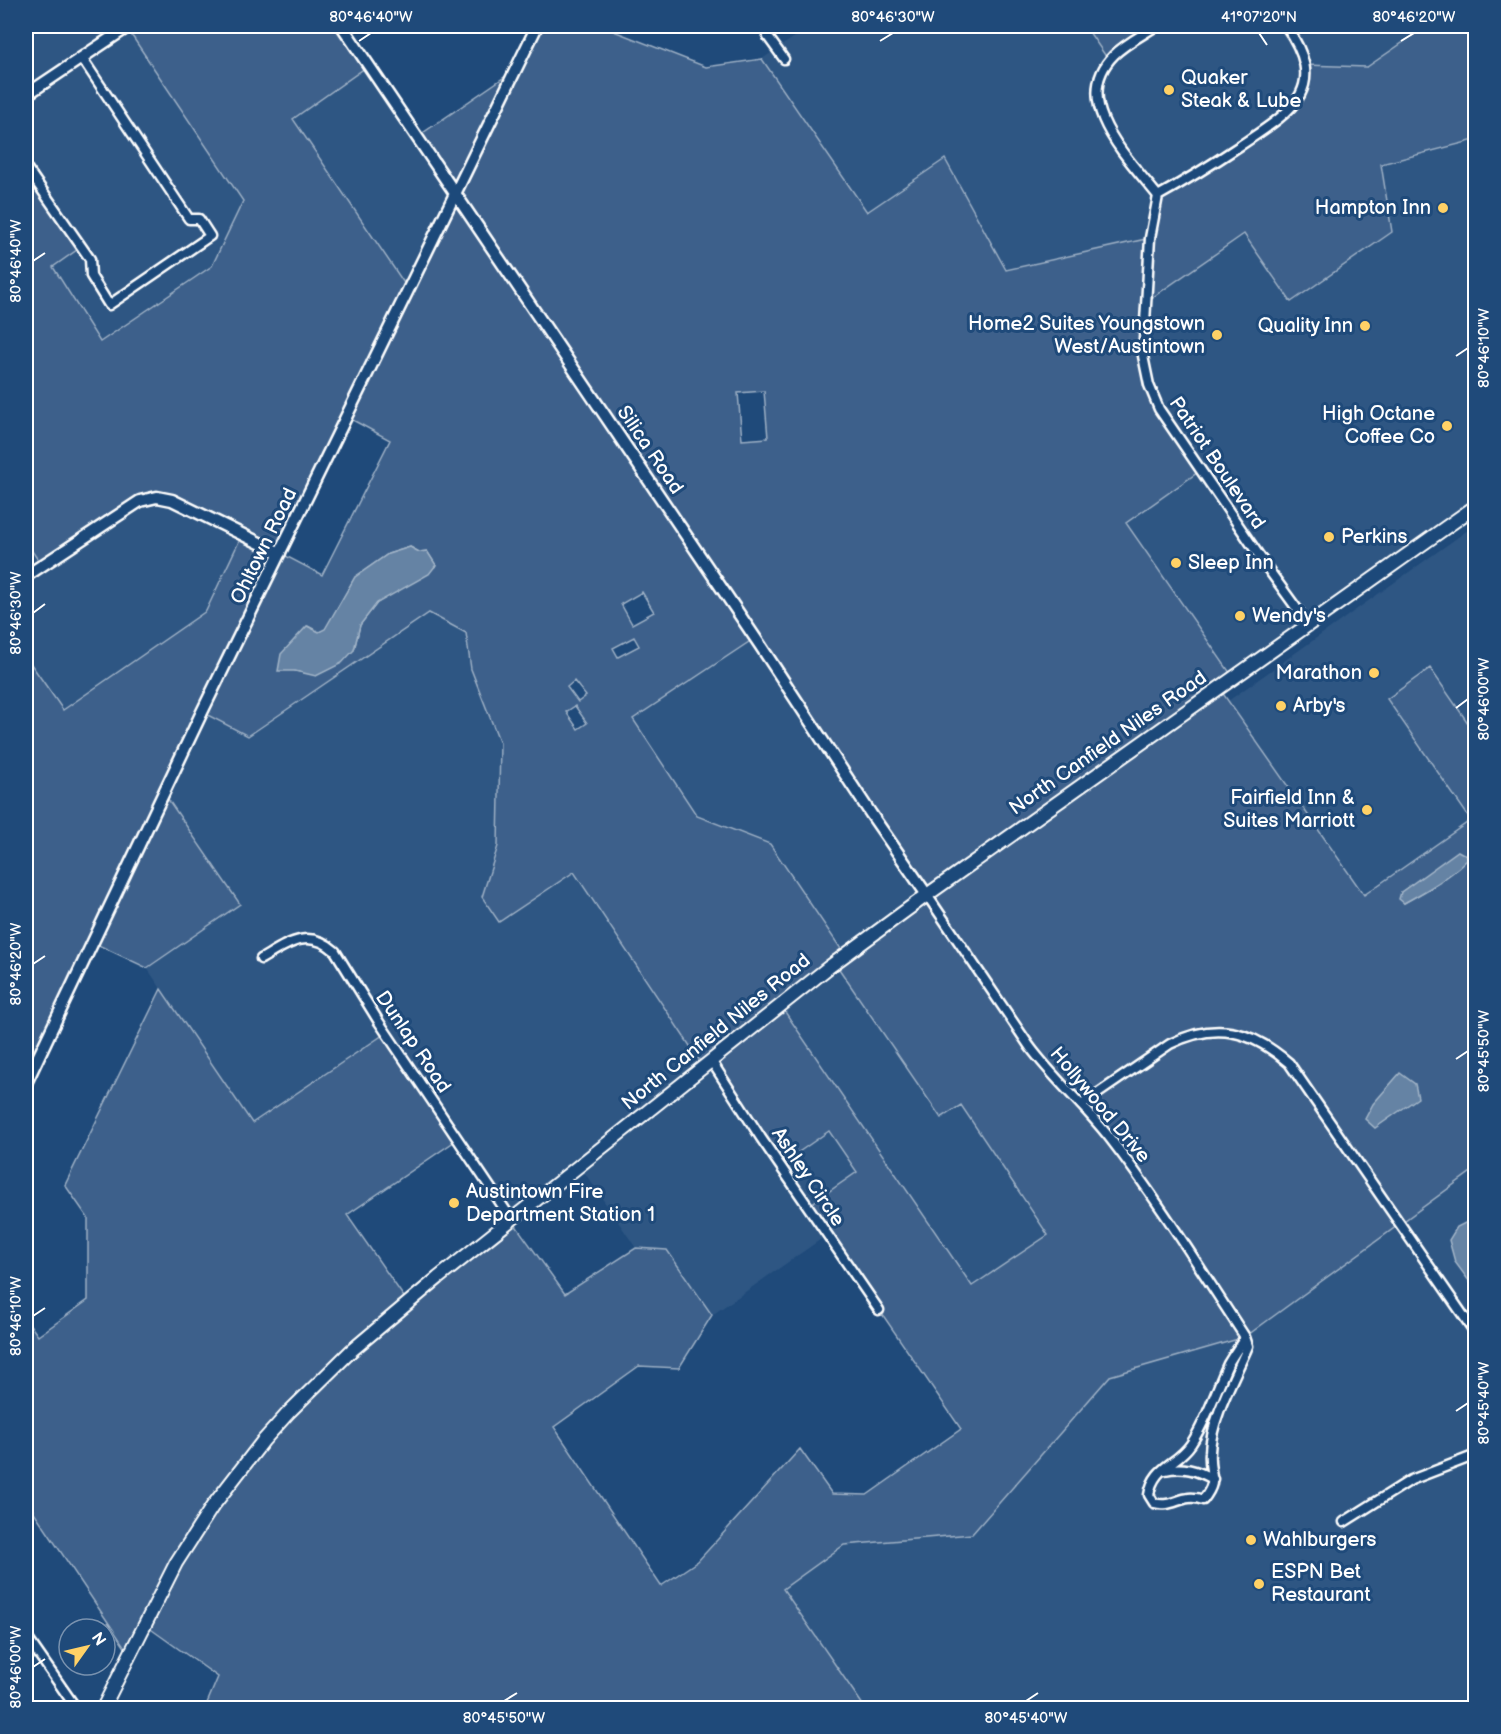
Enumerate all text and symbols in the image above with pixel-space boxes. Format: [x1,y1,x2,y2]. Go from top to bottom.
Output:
text: 80°46'40"W [329,8,413,27]
text: 80°46'30"W [851,8,935,27]
text: 41°07'20"N [1221,8,1297,27]
text: 80°46'20"W [1372,8,1456,27]
place label: Quaker Steak & Lube [1181,66,1302,113]
marker: Quaker Steak & Lube [1162,83,1176,97]
place label: Hampton Inn [1315,196,1431,220]
marker: Hampton Inn [1436,201,1450,215]
text: 80°46'40"W [7,219,26,303]
text: 80°46'10"W [1475,308,1494,388]
place label: Home2 Suites Youngstown West/Austintown [968,312,1205,359]
place label: Quality Inn [1258,314,1353,338]
marker: Quality Inn [1358,319,1372,333]
marker: Home2 Suites Youngstown West/Austintown [1210,328,1224,342]
street label: Patriot Boulevard [1164,392,1270,534]
street label: Silica Road [612,401,688,499]
place label: High Octane Coffee Co [1322,402,1435,449]
marker: High Octane Coffee Co [1440,419,1454,433]
street label: Ohltown Road [226,484,302,608]
place label: Perkins [1341,525,1408,549]
marker: Perkins [1322,530,1336,544]
place label: Sleep Inn [1188,551,1274,575]
marker: Sleep Inn [1169,556,1183,570]
text: 80°46'30"W [7,571,26,655]
place label: Wendy's [1252,604,1326,628]
marker: Wendy's [1233,609,1247,623]
text: 80°46'00"W [1475,657,1494,741]
place label: Marathon [1275,661,1362,685]
street label: North Canfield Niles Road [1005,666,1211,820]
marker: Marathon [1367,666,1381,680]
place label: Arby's [1293,694,1346,718]
marker: Arby's [1274,699,1288,713]
place label: Fairfield Inn & Suites Marriott [1223,786,1355,833]
marker: Fairfield Inn & Suites Marriott [1360,803,1374,817]
text: 80°46'20"W [7,922,26,1006]
street label: North Canfield Niles Road [617,949,815,1115]
street label: Dunlap Road [370,986,456,1098]
text: 80°45'50"W [1475,1010,1494,1092]
street label: Hollywood Drive [1045,1042,1156,1168]
street label: Ashley Circle [766,1123,850,1231]
place label: Austintown Fire Department Station 1 [466,1180,655,1227]
marker: Austintown Fire Department Station 1 [447,1196,461,1210]
text: 80°46'10"W [7,1276,26,1356]
text: 80°45'40"W [1475,1361,1494,1444]
place label: Wahlburgers [1263,1528,1377,1552]
marker: Wahlburgers [1244,1533,1258,1547]
place label: ESPN Bet Restaurant [1271,1560,1371,1607]
marker: ESPN Bet Restaurant [1252,1577,1266,1591]
north arrow [57,1617,117,1677]
text: 80°46'00"W [7,1625,26,1709]
text: N [87,1629,109,1650]
text: 80°45'50"W [463,1709,545,1728]
text: 80°45'40"W [985,1709,1068,1728]

